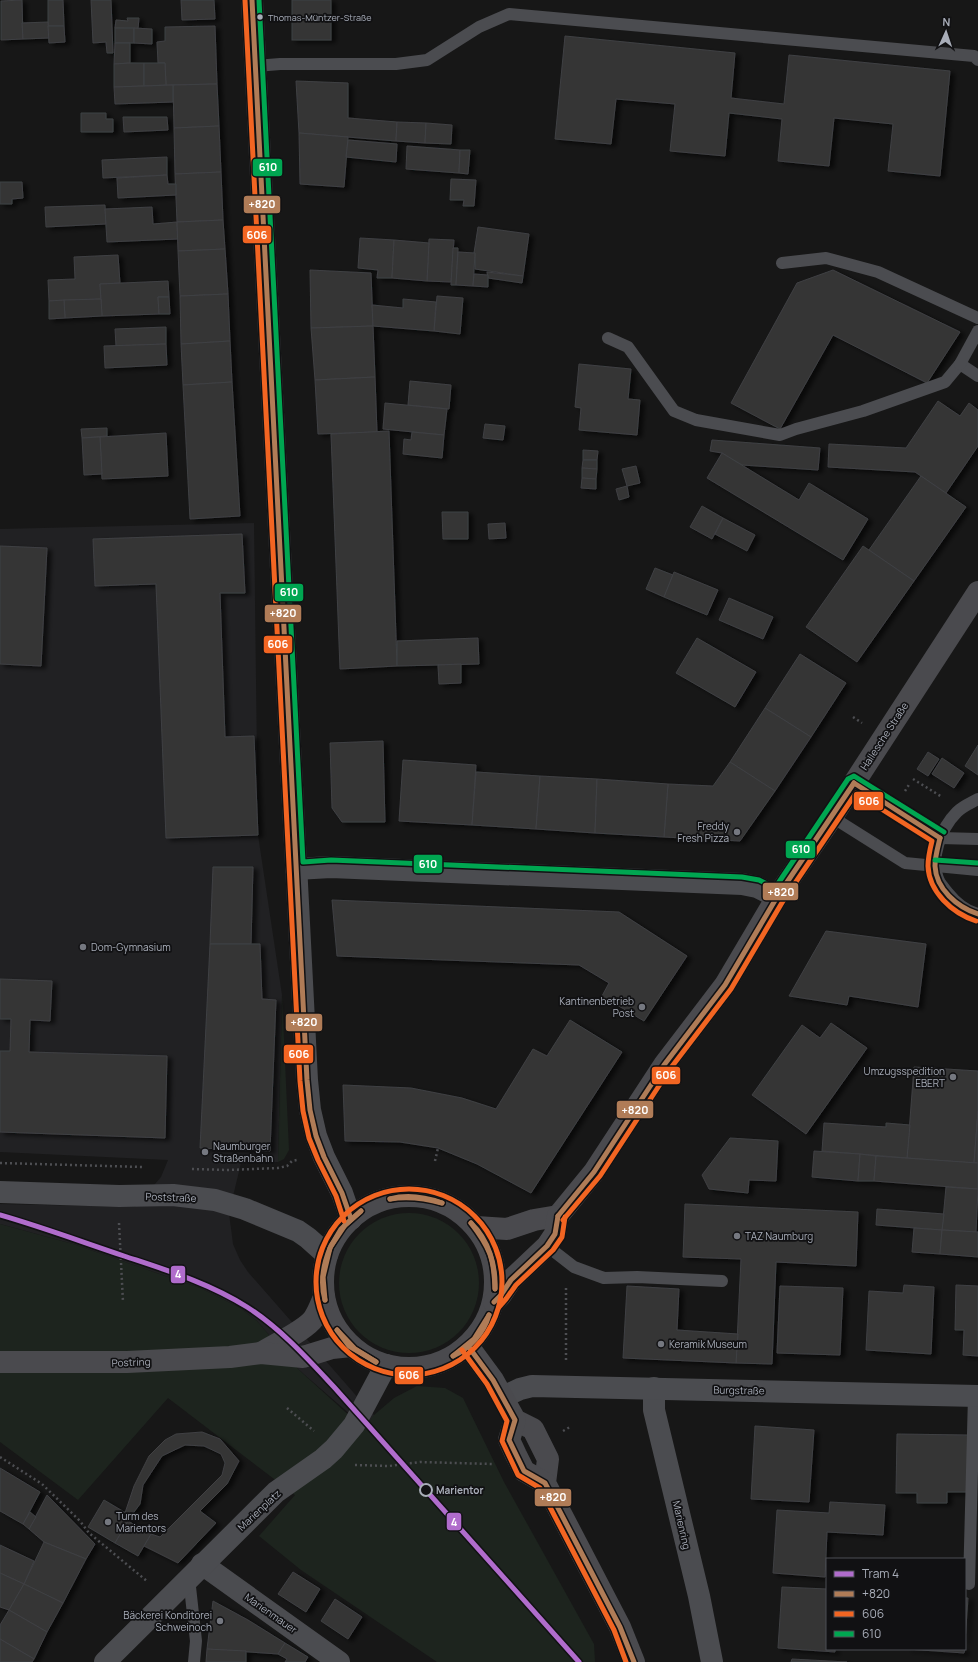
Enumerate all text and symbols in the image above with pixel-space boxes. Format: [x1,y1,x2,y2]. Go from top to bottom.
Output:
place label: Thomas-Müntzer-Straße [268,11,372,24]
marker: Thomas-Müntzer-Straße [255,12,265,22]
north arrow [926,12,966,52]
text: N [942,14,951,29]
line badge: 610 [252,158,283,177]
text: 610 [259,159,277,174]
line badge: +820 [243,195,281,214]
text: +820 [249,196,275,211]
line badge: 606 [242,225,272,244]
text: 606 [247,227,268,242]
line badge: 610 [274,583,304,602]
text: 610 [280,584,298,599]
line badge: +820 [264,604,302,623]
text: +820 [270,605,296,620]
line badge: 606 [263,635,293,654]
text: 606 [268,636,289,651]
street label: Hallesche Straße [857,699,911,773]
line badge: 606 [853,791,884,811]
text: 606 [859,793,880,808]
place label: Freddy Fresh Pizza [677,819,730,845]
marker: Freddy Fresh Pizza [732,827,742,837]
line badge: 610 [785,840,816,859]
text: 610 [792,841,810,856]
line badge: 610 [413,854,443,874]
text: 610 [419,856,437,871]
line badge: +820 [762,882,799,901]
text: +820 [768,884,794,899]
place label: Dom-Gymnasium [91,940,171,954]
marker: Dom-Gymnasium [78,942,88,952]
place label: Kantinenbetrieb Post [559,994,634,1020]
marker: Kantinenbetrieb Post [637,1002,647,1012]
line badge: +820 [285,1013,323,1032]
text: +820 [291,1014,317,1029]
line badge: 606 [283,1044,314,1064]
text: 606 [289,1046,310,1061]
place label: Umzugsspedition EBERT [864,1064,945,1090]
line badge: 606 [651,1066,681,1085]
text: 606 [656,1067,677,1082]
marker: Umzugsspedition EBERT [948,1072,958,1082]
line badge: +820 [616,1100,654,1119]
text: +820 [622,1102,648,1117]
place label: Naumburger Straßenbahn [213,1139,273,1165]
marker: Naumburger Straßenbahn [200,1147,210,1157]
street label: Poststraße [145,1189,197,1205]
place label: TAZ Naumburg [745,1229,813,1243]
marker: TAZ Naumburg [732,1231,742,1241]
line badge: 4 [170,1265,186,1284]
text: 4 [175,1266,182,1281]
place label: Keramik Museum [669,1337,747,1351]
marker: Keramik Museum [656,1339,666,1349]
street label: Postring [111,1354,151,1370]
line badge: 606 [394,1366,424,1385]
text: 606 [399,1367,420,1382]
street label: Burgstraße [713,1383,765,1397]
marker: Marientor [419,1483,433,1497]
place label: Marientor [436,1483,483,1497]
street label: Marienplatz [234,1486,284,1534]
line badge: +820 [534,1488,572,1507]
text: +820 [540,1489,566,1504]
street label: Marienring [670,1499,694,1551]
place label: Turm des Marientors [116,1509,166,1535]
line badge: 4 [446,1512,462,1531]
text: 4 [451,1514,458,1529]
marker: Turm des Marientors [103,1517,113,1527]
legend [826,1558,966,1650]
text: Tram 4 [862,1565,899,1582]
text: +820 [862,1585,890,1602]
street label: Marienmauer [242,1590,300,1636]
text: 606 [862,1605,884,1622]
place label: Bäckerei Konditorei Schweinoch [123,1608,212,1634]
marker: Bäckerei Konditorei Schweinoch [215,1616,225,1626]
text: 610 [862,1625,881,1642]

